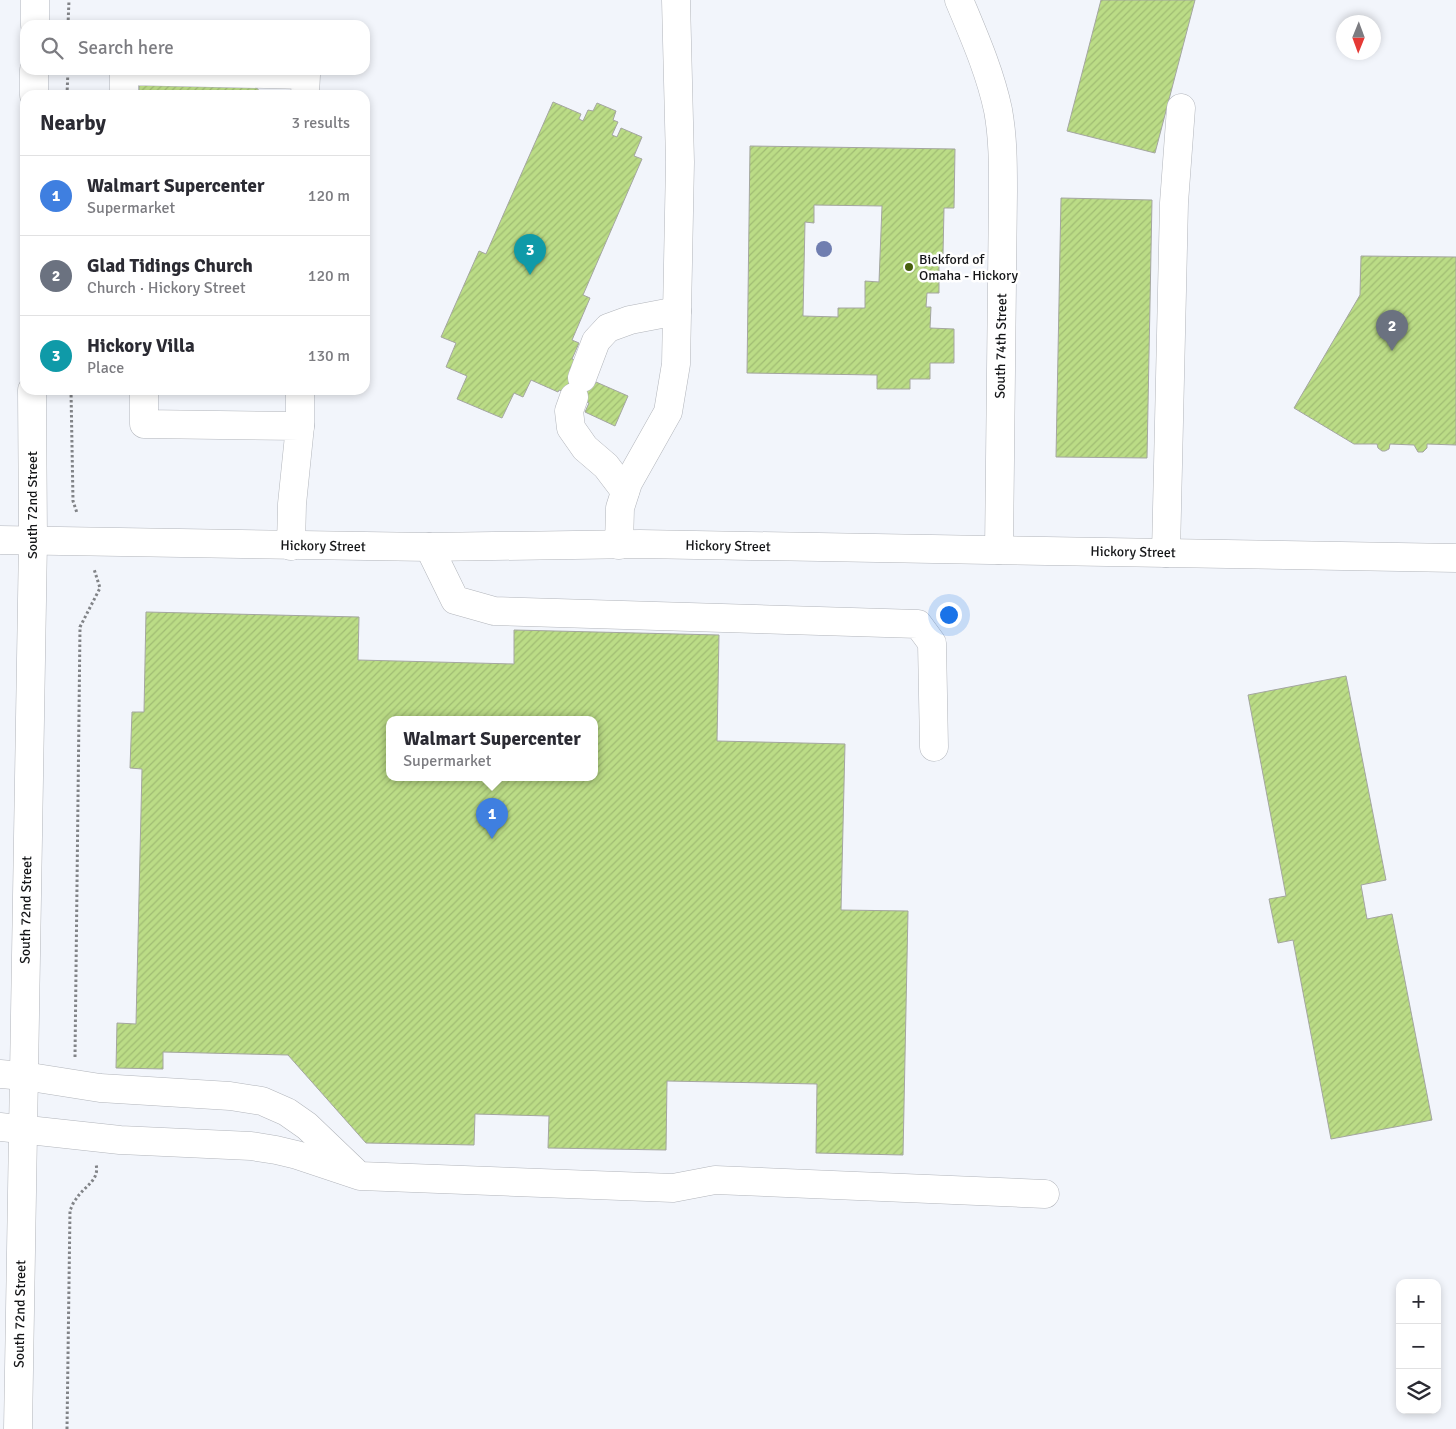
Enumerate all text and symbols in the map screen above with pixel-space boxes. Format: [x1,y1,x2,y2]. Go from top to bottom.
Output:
north arrow [1336,15,1381,60]
search box [20,20,370,75]
icon: search [38,34,66,62]
text: Search here [78,36,174,60]
text: Nearby [40,110,106,136]
text: 3 results [291,113,350,133]
text: Walmart Supercenter [87,174,265,198]
text: 1 [52,186,60,206]
text: 120 m [308,186,350,206]
text: Supermarket [87,198,175,218]
pin: 3 [514,234,546,275]
place label: Bickford of Omaha - Hickory [919,251,1019,284]
text: Glad Tidings Church [87,254,253,278]
marker: Bickford of Omaha - Hickory [903,261,915,273]
text: 2 [52,266,60,286]
text: 120 m [308,266,350,286]
text: Church · Hickory Street [87,278,246,298]
street label: South 74th Street [992,293,1010,399]
pin: 2 [1376,310,1408,351]
text: Hickory Villa [87,334,195,358]
text: 3 [52,346,60,366]
text: 130 m [308,346,350,366]
text: Place [87,358,124,378]
street label: South 72nd Street [24,451,41,559]
street label: Hickory Street [280,537,366,555]
street label: Hickory Street [685,537,771,555]
street label: Hickory Street [1090,543,1176,561]
your location [936,602,962,628]
popup [386,716,598,781]
text: Walmart Supercenter [403,727,581,751]
text: Supermarket [403,751,491,771]
pin: 1 [476,798,508,839]
street label: South 72nd Street [17,856,35,964]
street label: South 72nd Street [11,1260,29,1368]
map controls [1396,1279,1441,1414]
button: + [1396,1279,1441,1324]
button: − [1396,1324,1441,1369]
button: layers [1396,1369,1441,1414]

